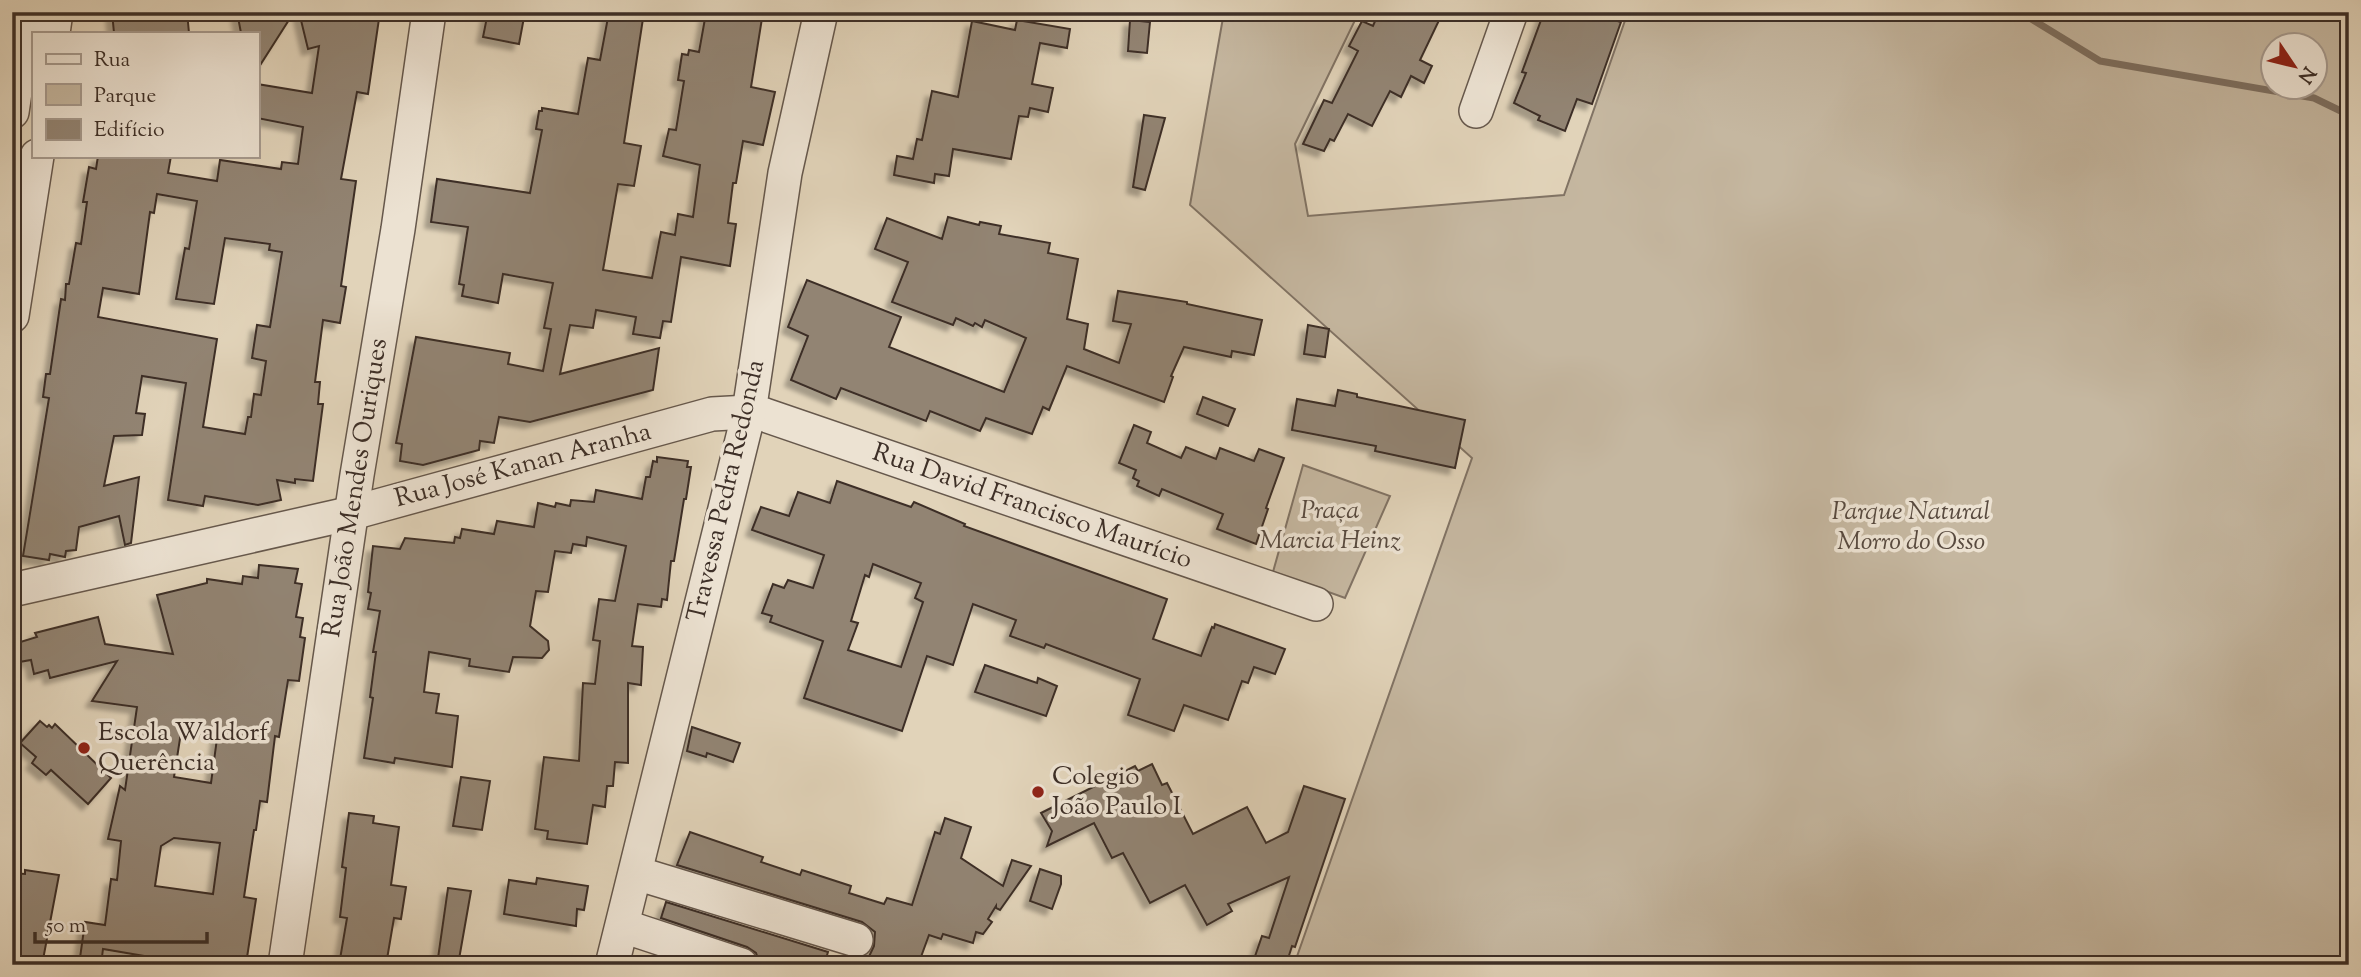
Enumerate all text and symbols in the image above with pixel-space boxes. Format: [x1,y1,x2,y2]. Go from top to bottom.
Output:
legend [32,32,259,158]
north arrow [2260,32,2330,102]
text: Rua [94,46,131,76]
text: N [2290,60,2321,88]
text: Parque [94,82,156,112]
text: Edifício [94,116,164,146]
street label: Rua João Mendes Ouriques [314,336,398,640]
street label: Travessa Pedra Redonda [679,356,775,626]
street label: Rua José Kanan Aranha [391,414,655,518]
street label: Rua David Francisco Maurício [867,435,1197,579]
park label: Praça Marcia Heinz [1259,493,1401,560]
park label: Parque Natural Morro do Osso [1832,494,1991,561]
place label: Escola Waldorf Querência [98,715,269,782]
marker: Escola Waldorf Querência [76,740,92,756]
place label: Colegio João Paulo I [1050,759,1182,826]
marker: Colegio João Paulo I [1030,784,1046,800]
scale bar [35,900,206,944]
text: 50 m [45,912,86,942]

